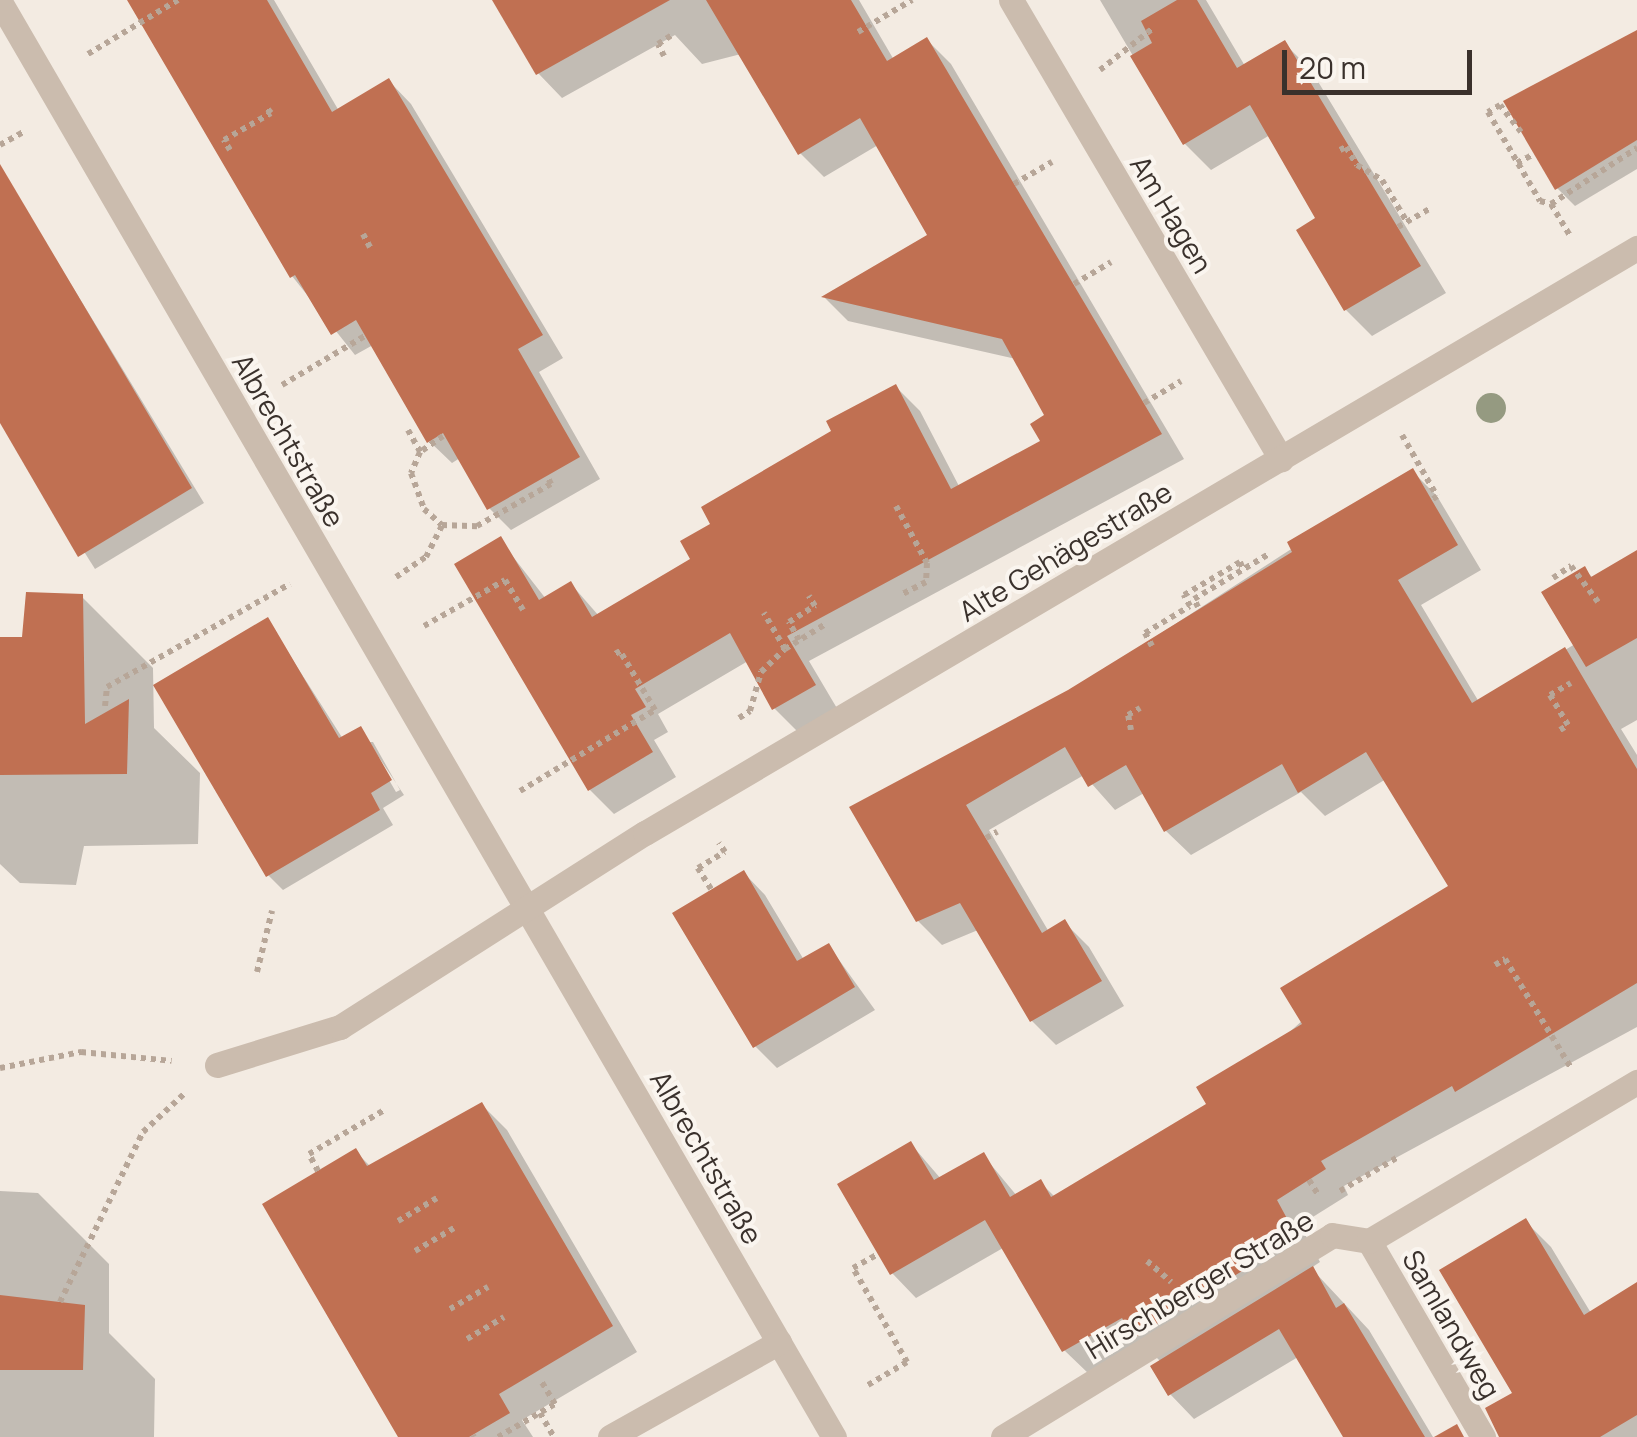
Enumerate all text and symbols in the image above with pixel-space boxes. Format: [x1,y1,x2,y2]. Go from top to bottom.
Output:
scale bar [1287,30,1477,92]
text: 20 m [1299,47,1366,88]
street label: Am Hagen [1124,149,1220,279]
street label: Albrechtstraße [226,347,352,533]
street label: Alte Gehägestraße [953,474,1177,628]
street label: Albrechtstraße [644,1064,770,1250]
street label: Hirschberger Straße [1079,1203,1319,1365]
street label: Samlandweg [1396,1244,1508,1404]

